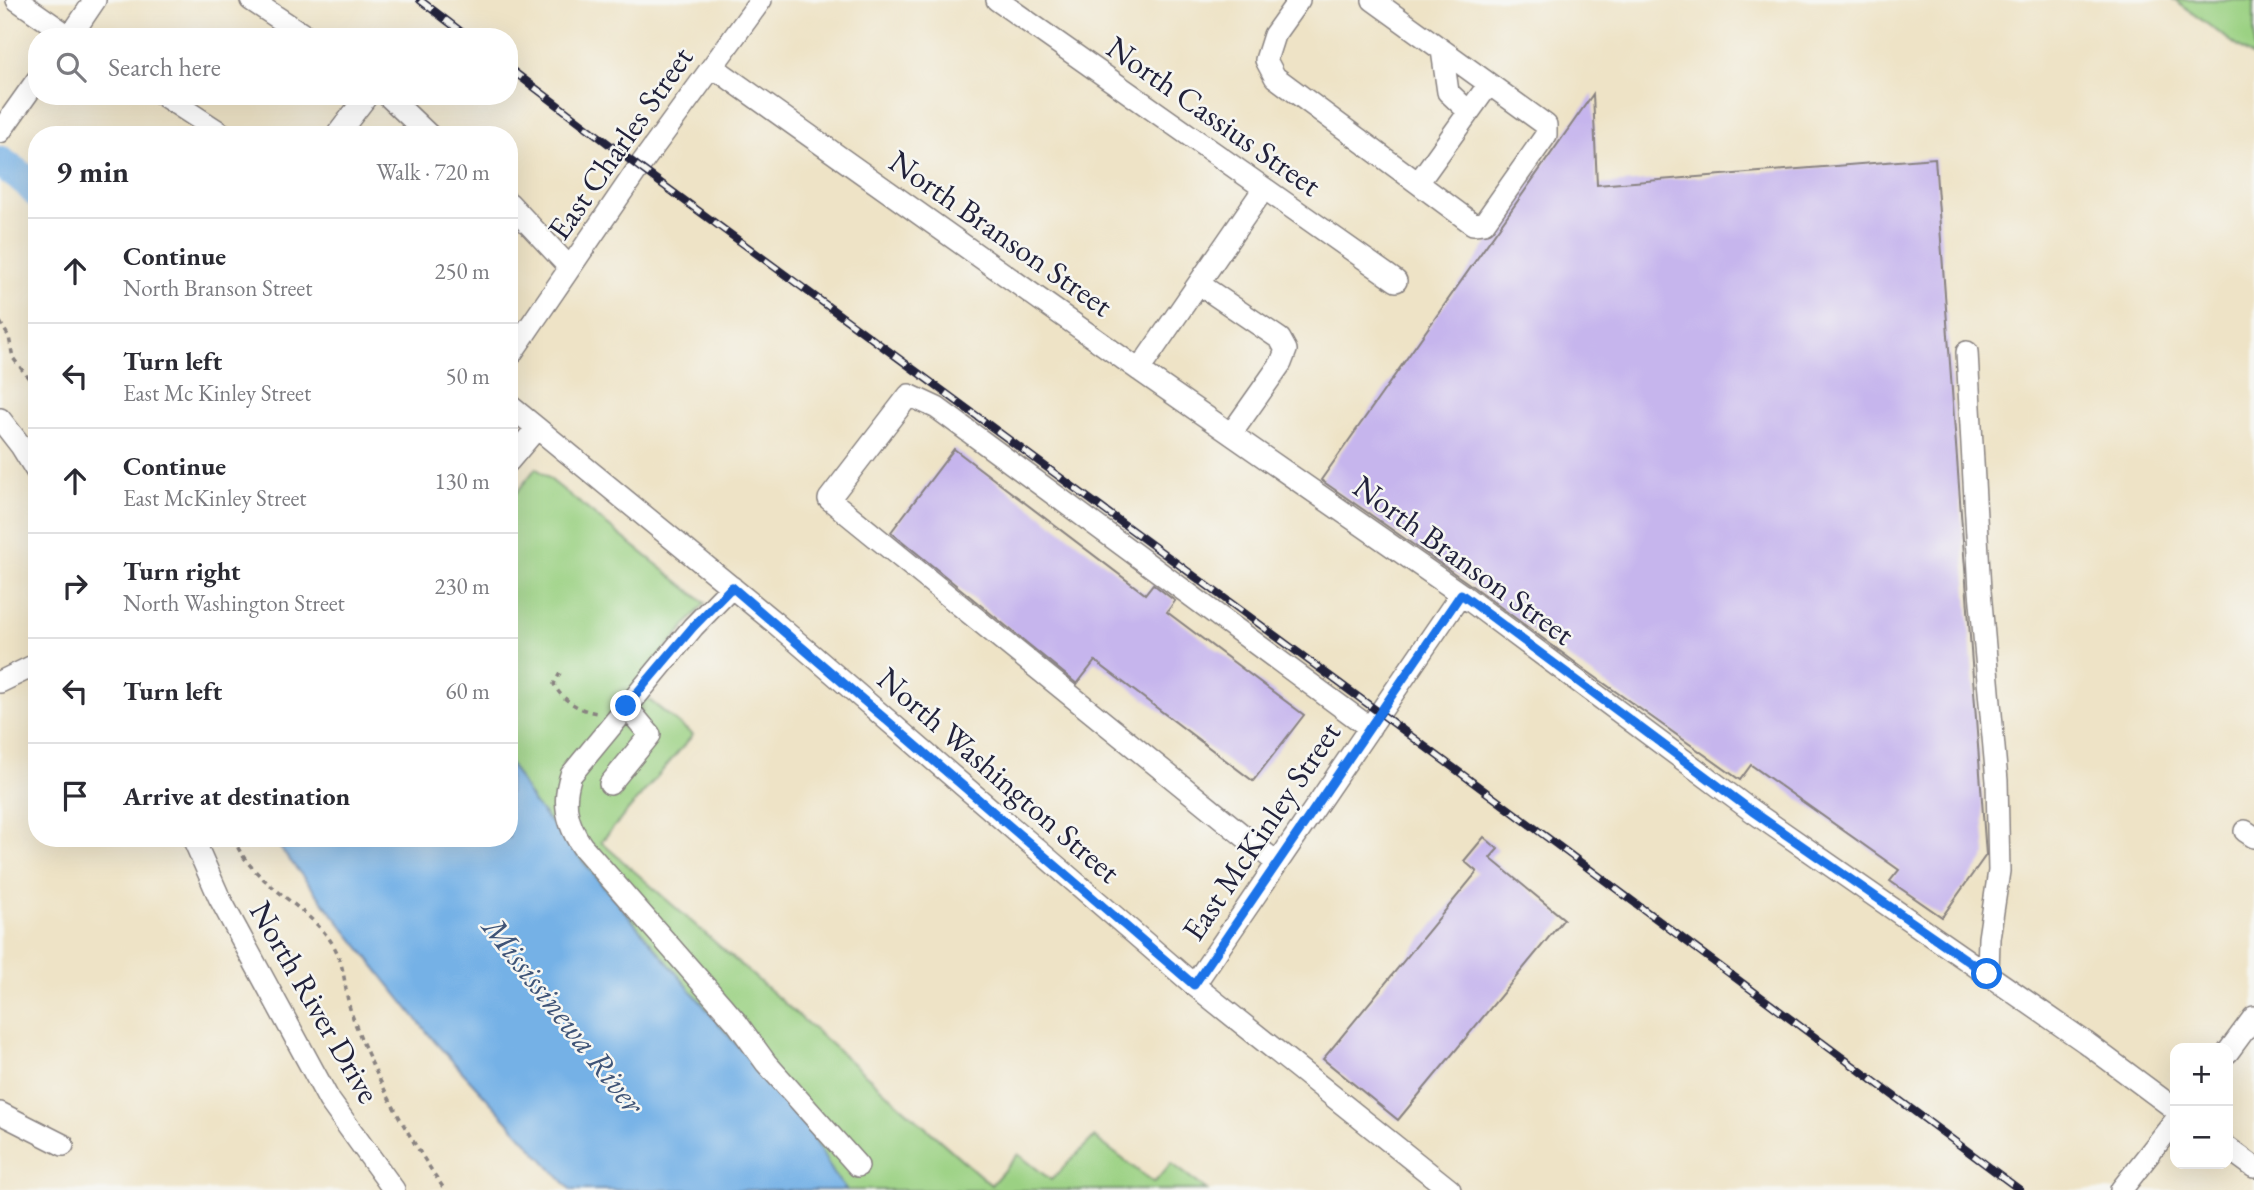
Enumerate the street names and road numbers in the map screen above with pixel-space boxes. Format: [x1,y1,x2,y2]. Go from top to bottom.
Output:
street label: North Cassius Street [1098,26,1330,206]
street label: East Charles Street [538,38,702,248]
street label: North Branson Street [881,140,1121,326]
street label: North Branson Street [1345,466,1583,654]
street label: North Washington Street [869,658,1129,892]
street label: East McKinley Street [1172,713,1350,949]
street label: North River Drive [240,893,390,1111]

